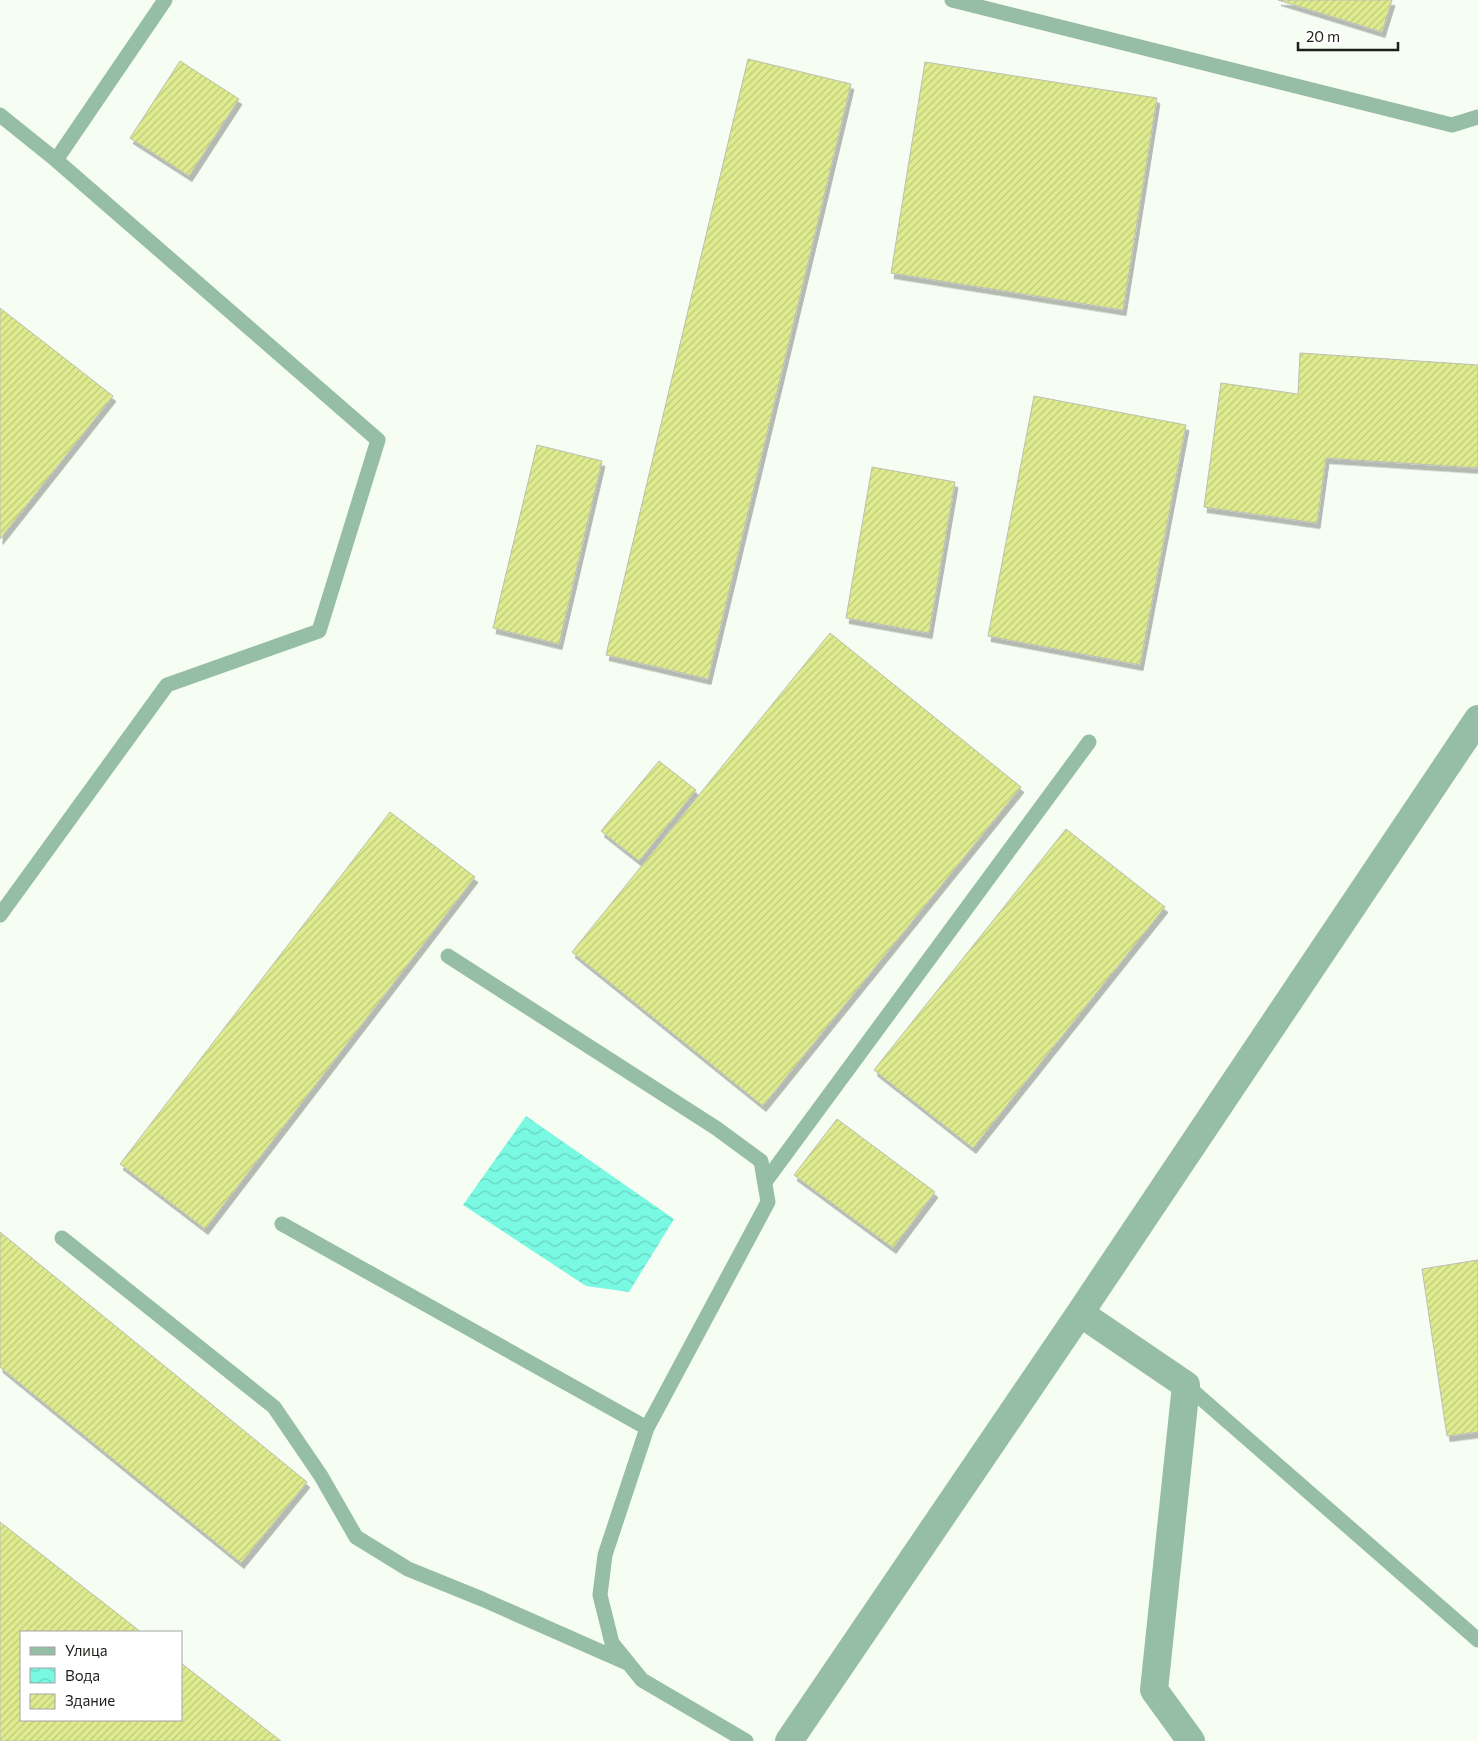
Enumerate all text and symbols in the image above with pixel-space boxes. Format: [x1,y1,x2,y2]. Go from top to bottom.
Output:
scale bar [1298,20,1398,52]
text: 20 m [1306,27,1340,45]
legend [20,1631,182,1721]
text: Улица [65,1641,107,1659]
text: Вода [65,1666,100,1684]
text: Здание [65,1691,115,1709]

